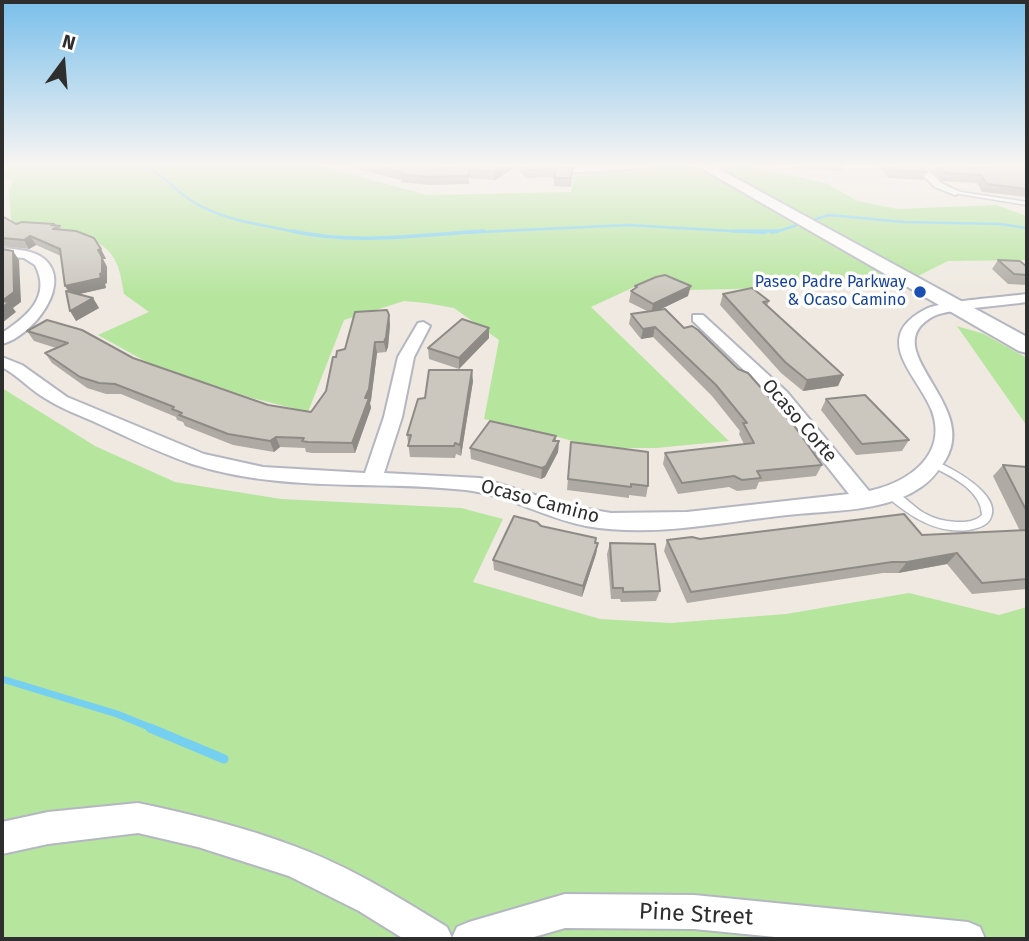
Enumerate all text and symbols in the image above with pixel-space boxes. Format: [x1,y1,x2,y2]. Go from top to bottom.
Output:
north arrow [28,28,98,98]
text: N [60,30,78,55]
place label: Paseo Padre Parkway & Ocaso Camino [755,273,906,311]
marker: Paseo Padre Parkway & Ocaso Camino [912,284,928,300]
street label: Ocaso Corte [757,375,841,467]
street label: Ocaso Camino [478,475,602,529]
street label: Pine Street [638,898,754,932]

